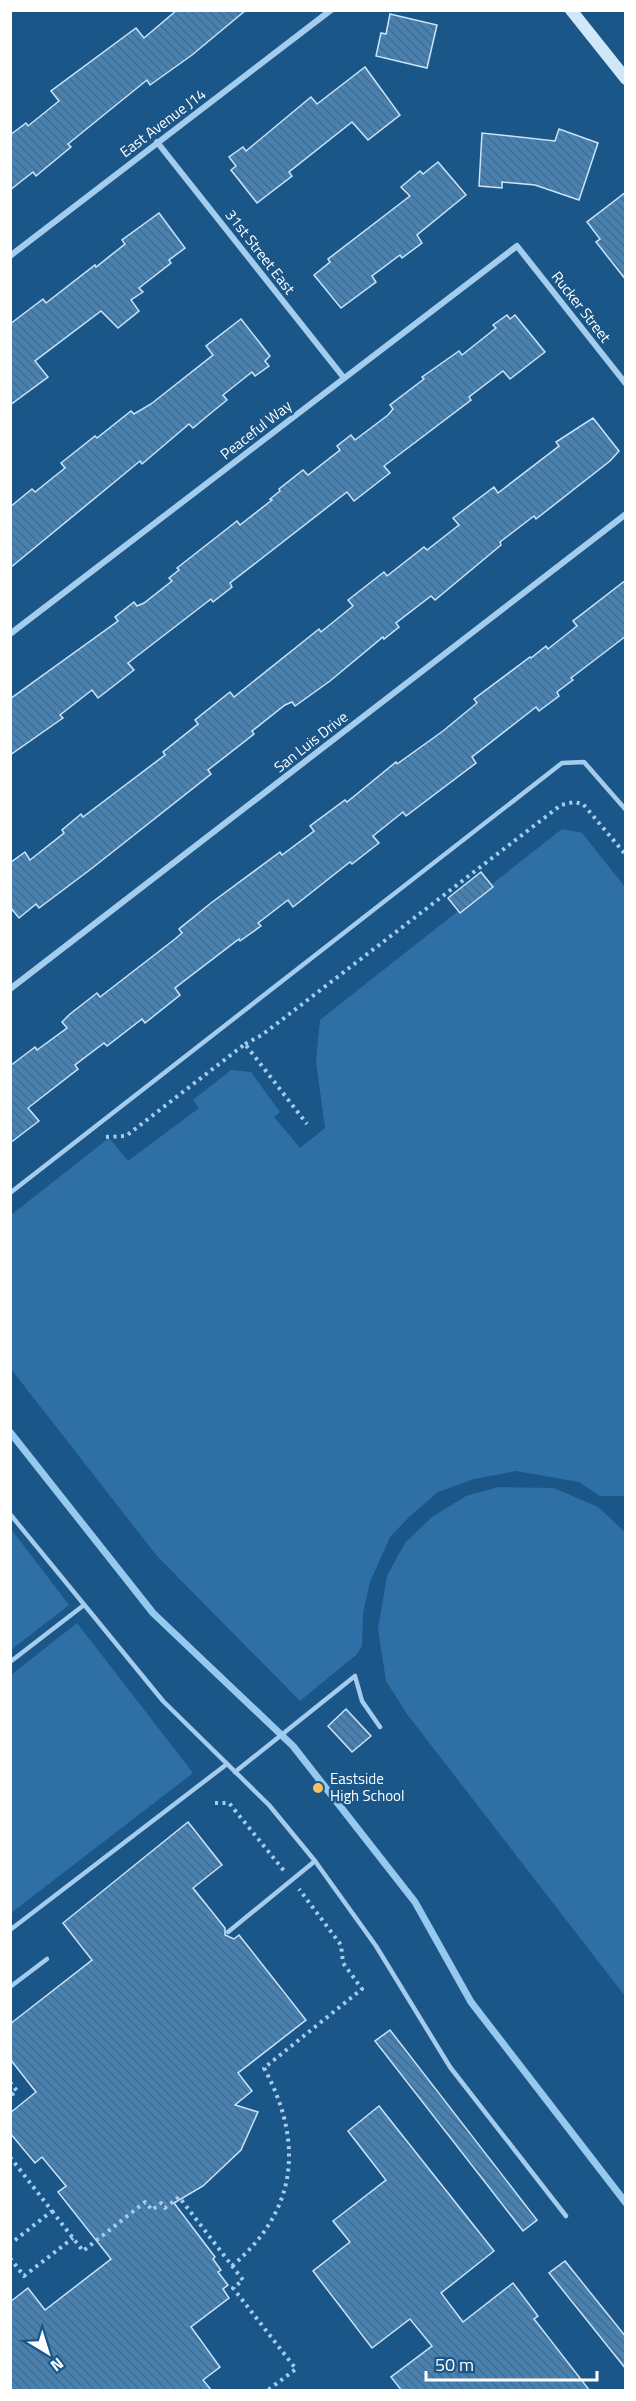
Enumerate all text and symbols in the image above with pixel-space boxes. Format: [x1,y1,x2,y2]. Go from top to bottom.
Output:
street label: East Avenue J14 [115,83,211,163]
street label: 31st Street East [220,204,301,300]
street label: Rucker Street [546,266,617,348]
street label: Peaceful Way [215,394,296,465]
street label: San Luis Drive [269,705,353,778]
place label: Eastside High School [330,1767,405,1807]
marker: Eastside High School [311,1781,325,1795]
north arrow [18,2323,78,2383]
scale bar [426,2344,597,2382]
text: 50 m [435,2351,474,2378]
text: N [45,2352,69,2378]

